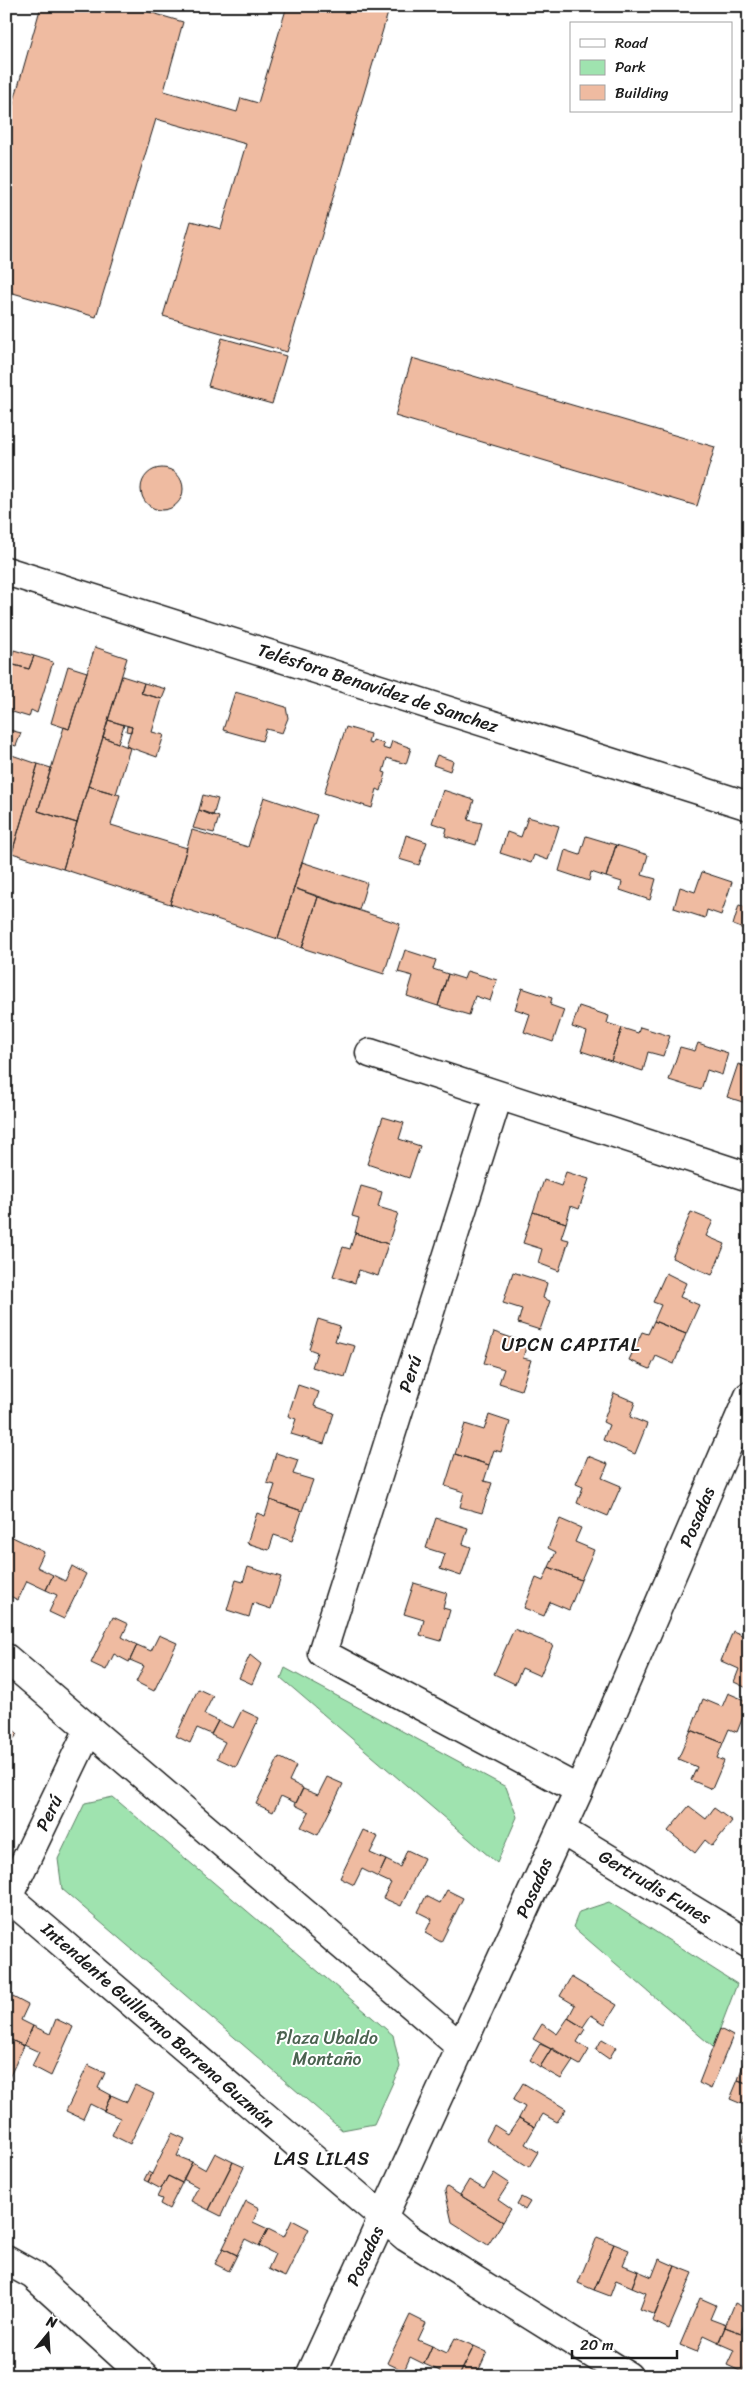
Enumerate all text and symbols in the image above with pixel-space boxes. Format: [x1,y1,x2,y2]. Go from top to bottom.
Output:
legend [570,22,732,112]
text: Road [615,30,648,56]
text: Park [615,54,646,80]
text: Building [615,80,669,106]
street label: Telésfora Benavídez de Sanchez [253,634,503,742]
district label: UPCN CAPITAL [502,1328,640,1361]
street label: Perú [389,1351,431,1397]
street label: Posadas [670,1481,724,1552]
street label: Perú [26,1789,72,1837]
street label: Gertrudis Funes [592,1841,718,1934]
street label: Posadas [507,1852,562,1923]
street label: Intendente Guillermo Barrena Guzmán [33,1913,283,2136]
park label: Plaza Ubaldo Montaño [276,2022,378,2075]
district label: LAS LILAS [274,2142,370,2175]
street label: Posadas [337,2220,393,2291]
text: N [42,2308,61,2336]
north arrow [22,2310,72,2360]
scale bar [572,2327,678,2359]
text: 20 m [580,2332,614,2358]

